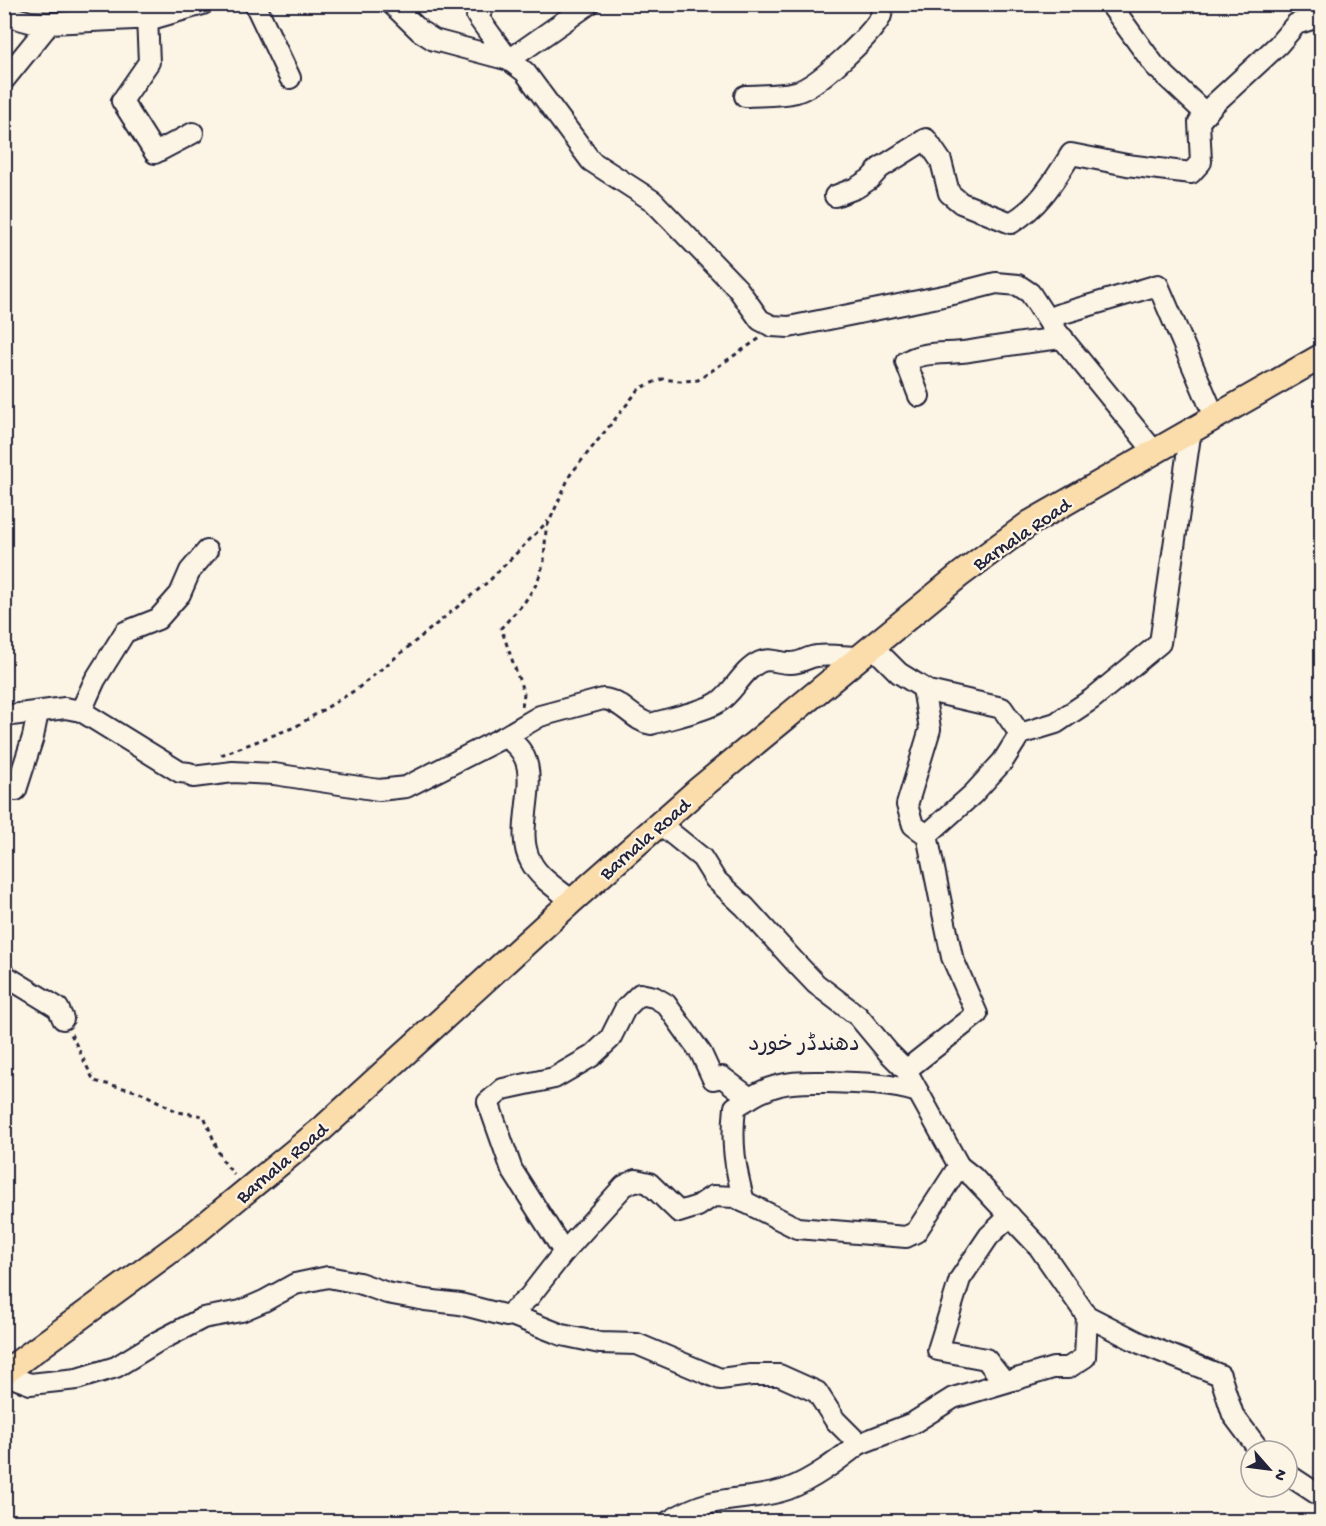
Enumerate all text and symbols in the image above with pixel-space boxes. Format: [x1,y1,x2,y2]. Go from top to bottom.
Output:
street label: Barnala Road [969,494,1078,578]
street label: Barnala Road [595,793,698,887]
district label: دھندڈر خورد [748,1032,860,1059]
street label: Barnala Road [232,1118,336,1210]
north arrow [1239,1439,1299,1499]
text: N [1268,1465,1290,1484]

